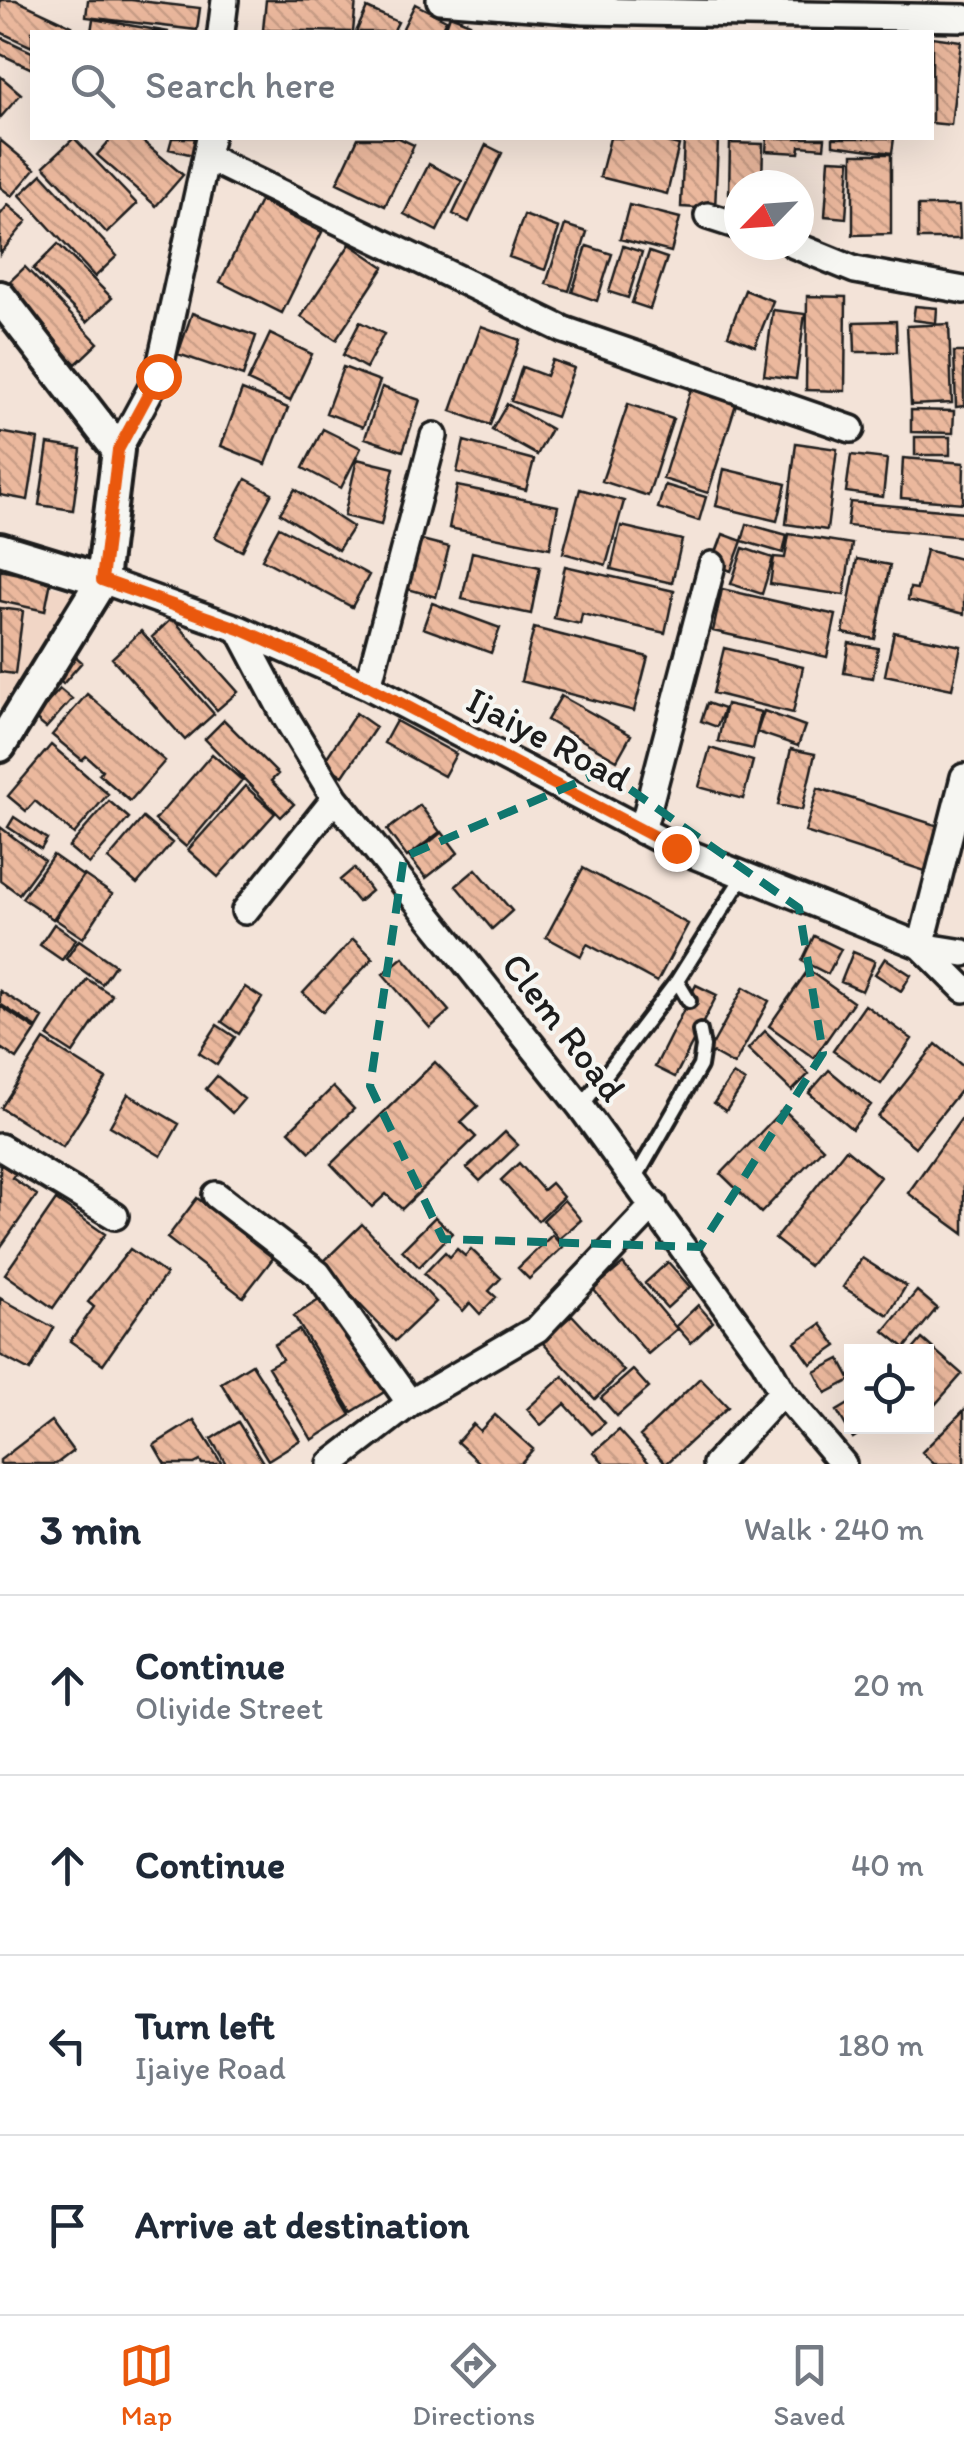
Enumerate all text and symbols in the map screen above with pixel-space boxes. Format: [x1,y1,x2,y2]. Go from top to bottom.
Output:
search box [30,30,934,140]
icon: search [65,58,120,113]
text: Search here [145,62,336,108]
north arrow [724,170,814,260]
route start [136,354,182,400]
street label: Ijaiye Road [459,677,639,802]
route end [654,826,700,872]
street label: Clem Road [492,944,636,1111]
map controls [844,1344,934,1434]
button: locate [844,1344,934,1434]
text: 3 min [40,1504,141,1555]
text: Walk · 240 m [744,1510,924,1548]
text: Continue [135,1643,285,1689]
icon: ahead [40,1658,95,1713]
text: 20 m [853,1666,924,1704]
text: Oliyide Street [135,1689,323,1727]
icon: ahead [40,1838,95,1893]
text: Continue [135,1842,285,1888]
text: 40 m [851,1846,924,1884]
text: Turn left [135,2003,275,2049]
icon: left [40,2018,95,2073]
text: 180 m [838,2026,924,2064]
text: Ijaiye Road [135,2049,286,2087]
icon: arrive [40,2198,95,2253]
text: Arrive at destination [135,2202,470,2248]
tab: Map [119,2338,174,2432]
tab: Directions [412,2338,535,2432]
tab: Saved [773,2338,845,2432]

